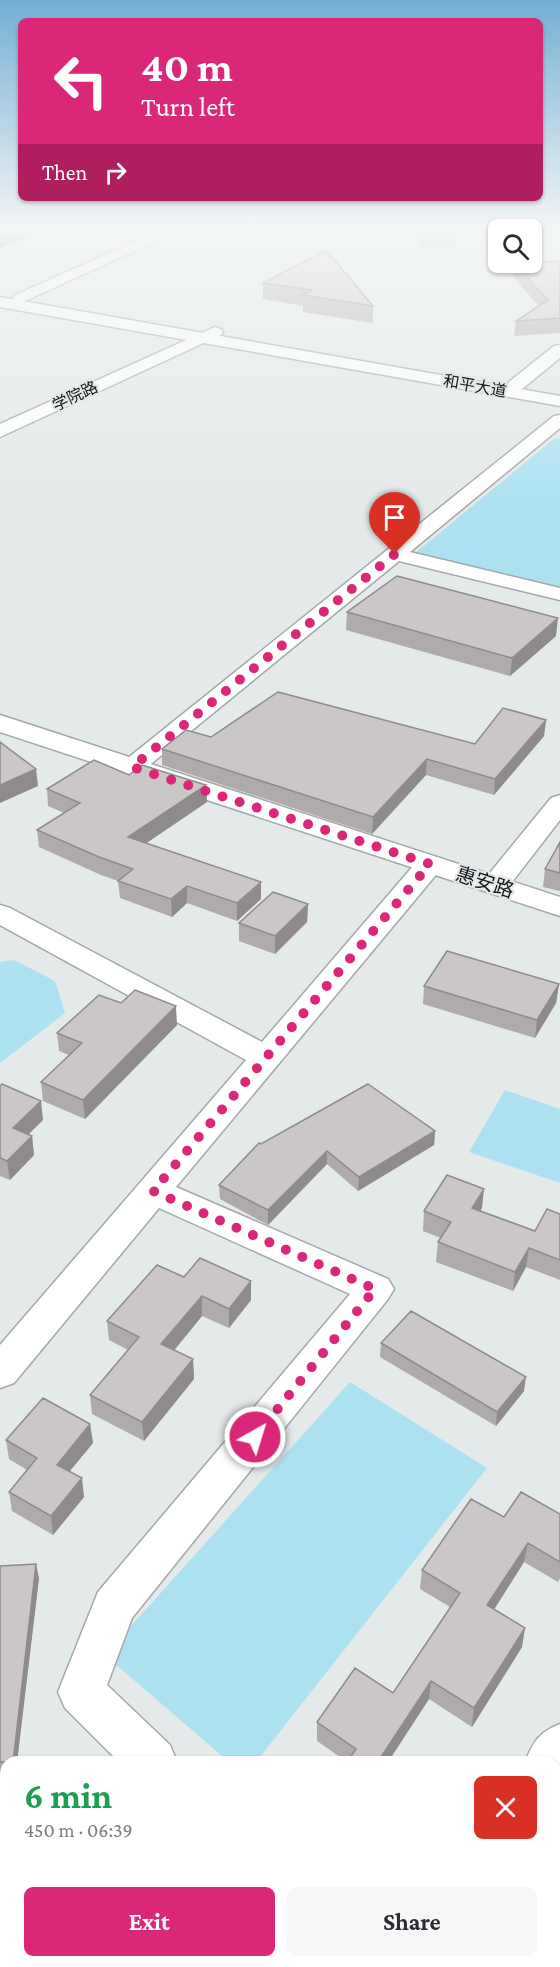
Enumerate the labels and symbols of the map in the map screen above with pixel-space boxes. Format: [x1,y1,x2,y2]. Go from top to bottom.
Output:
street label: 和平大道 [442,372,508,400]
street label: 学院路 [50,378,100,414]
pin [369,492,420,554]
street label: 惠安路 [453,862,517,902]
position arrow [223,1405,287,1469]

